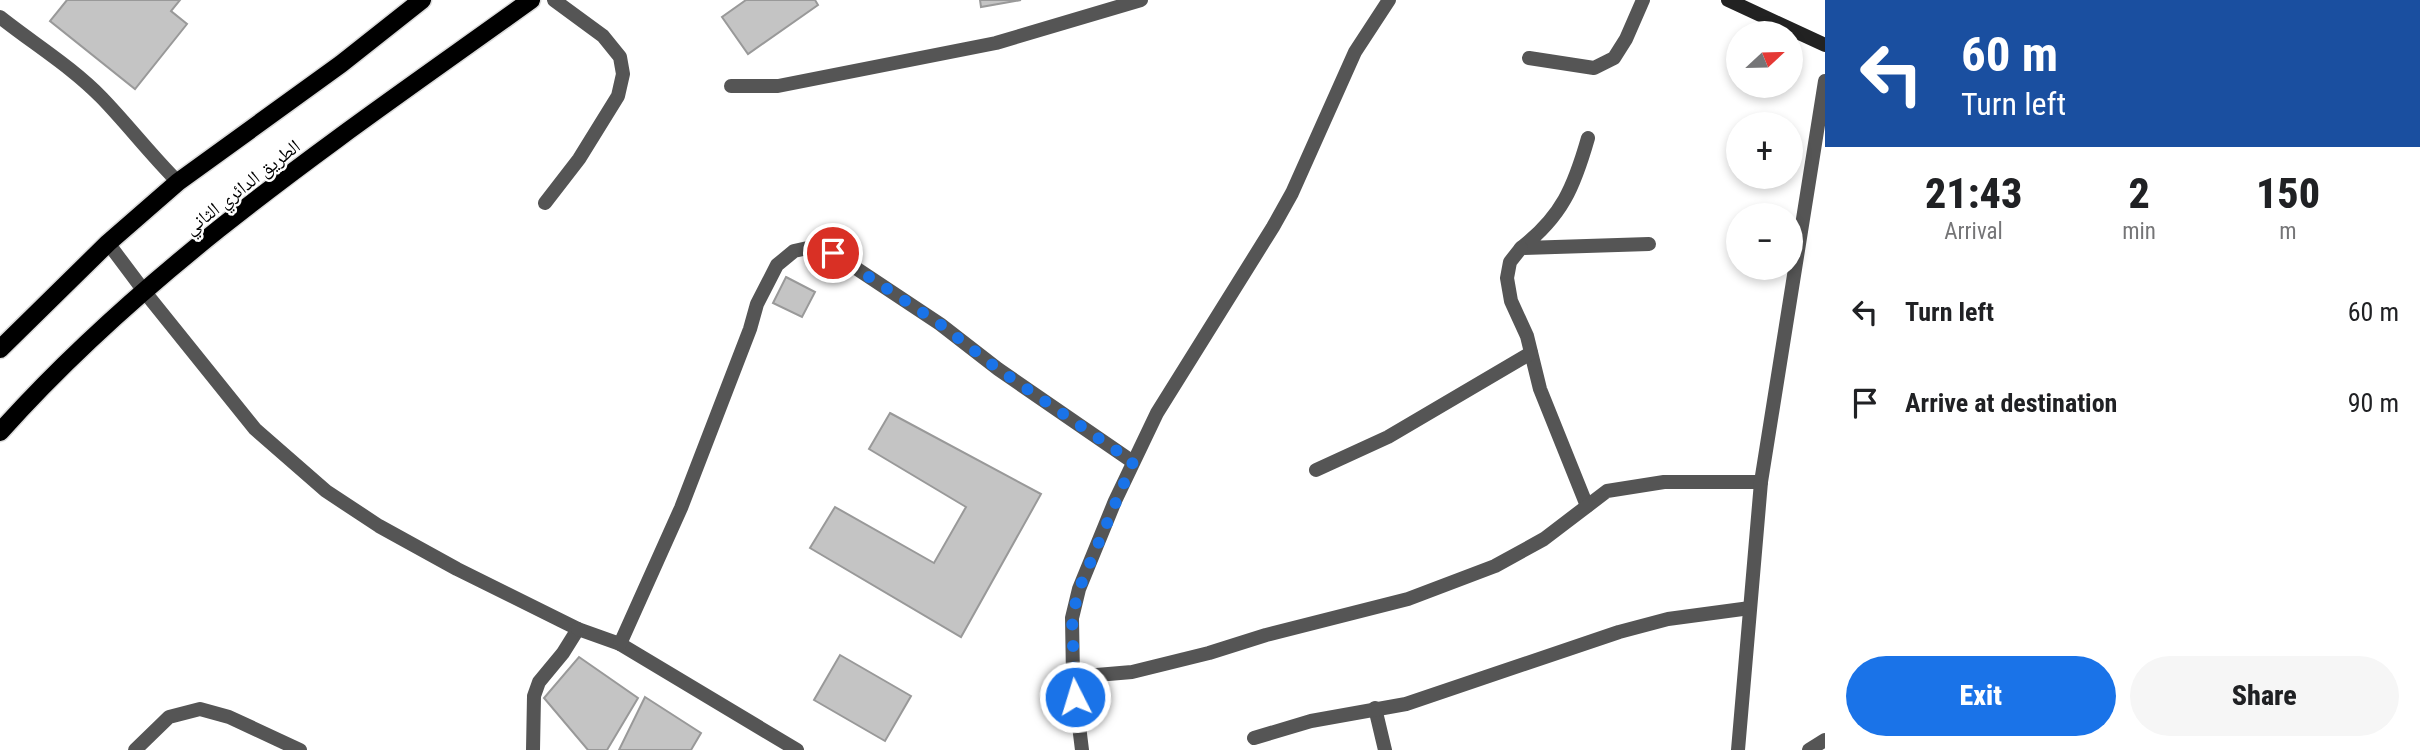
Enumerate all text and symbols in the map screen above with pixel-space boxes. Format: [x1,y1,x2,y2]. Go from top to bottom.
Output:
north arrow [1726,21,1802,98]
map controls [1726,21,1803,280]
text: 60 m [1961,26,2058,83]
icon: left [1846,28,1937,119]
text: Turn left [1961,85,2066,123]
button: + [1726,112,1803,189]
street label: الطريق الدائري الثاني [179,135,307,242]
text: 21:43 [1925,169,2022,218]
text: 2 [2128,169,2150,218]
text: 150 [2256,169,2320,218]
button: − [1726,203,1803,280]
text: Arrival [1944,218,2003,245]
text: min [2122,218,2156,245]
text: m [2279,218,2297,245]
pin [803,223,863,283]
icon: arrive [814,234,852,272]
icon: left [1846,293,1884,331]
text: Turn left [1905,297,1994,327]
text: 60 m [2348,297,2399,327]
icon: arrive [1846,384,1884,422]
text: Arrive at destination [1905,388,2117,418]
text: 90 m [2348,388,2399,418]
button: Exit [1846,656,2116,736]
button: Share [2130,656,2399,736]
position arrow [1038,660,1112,734]

